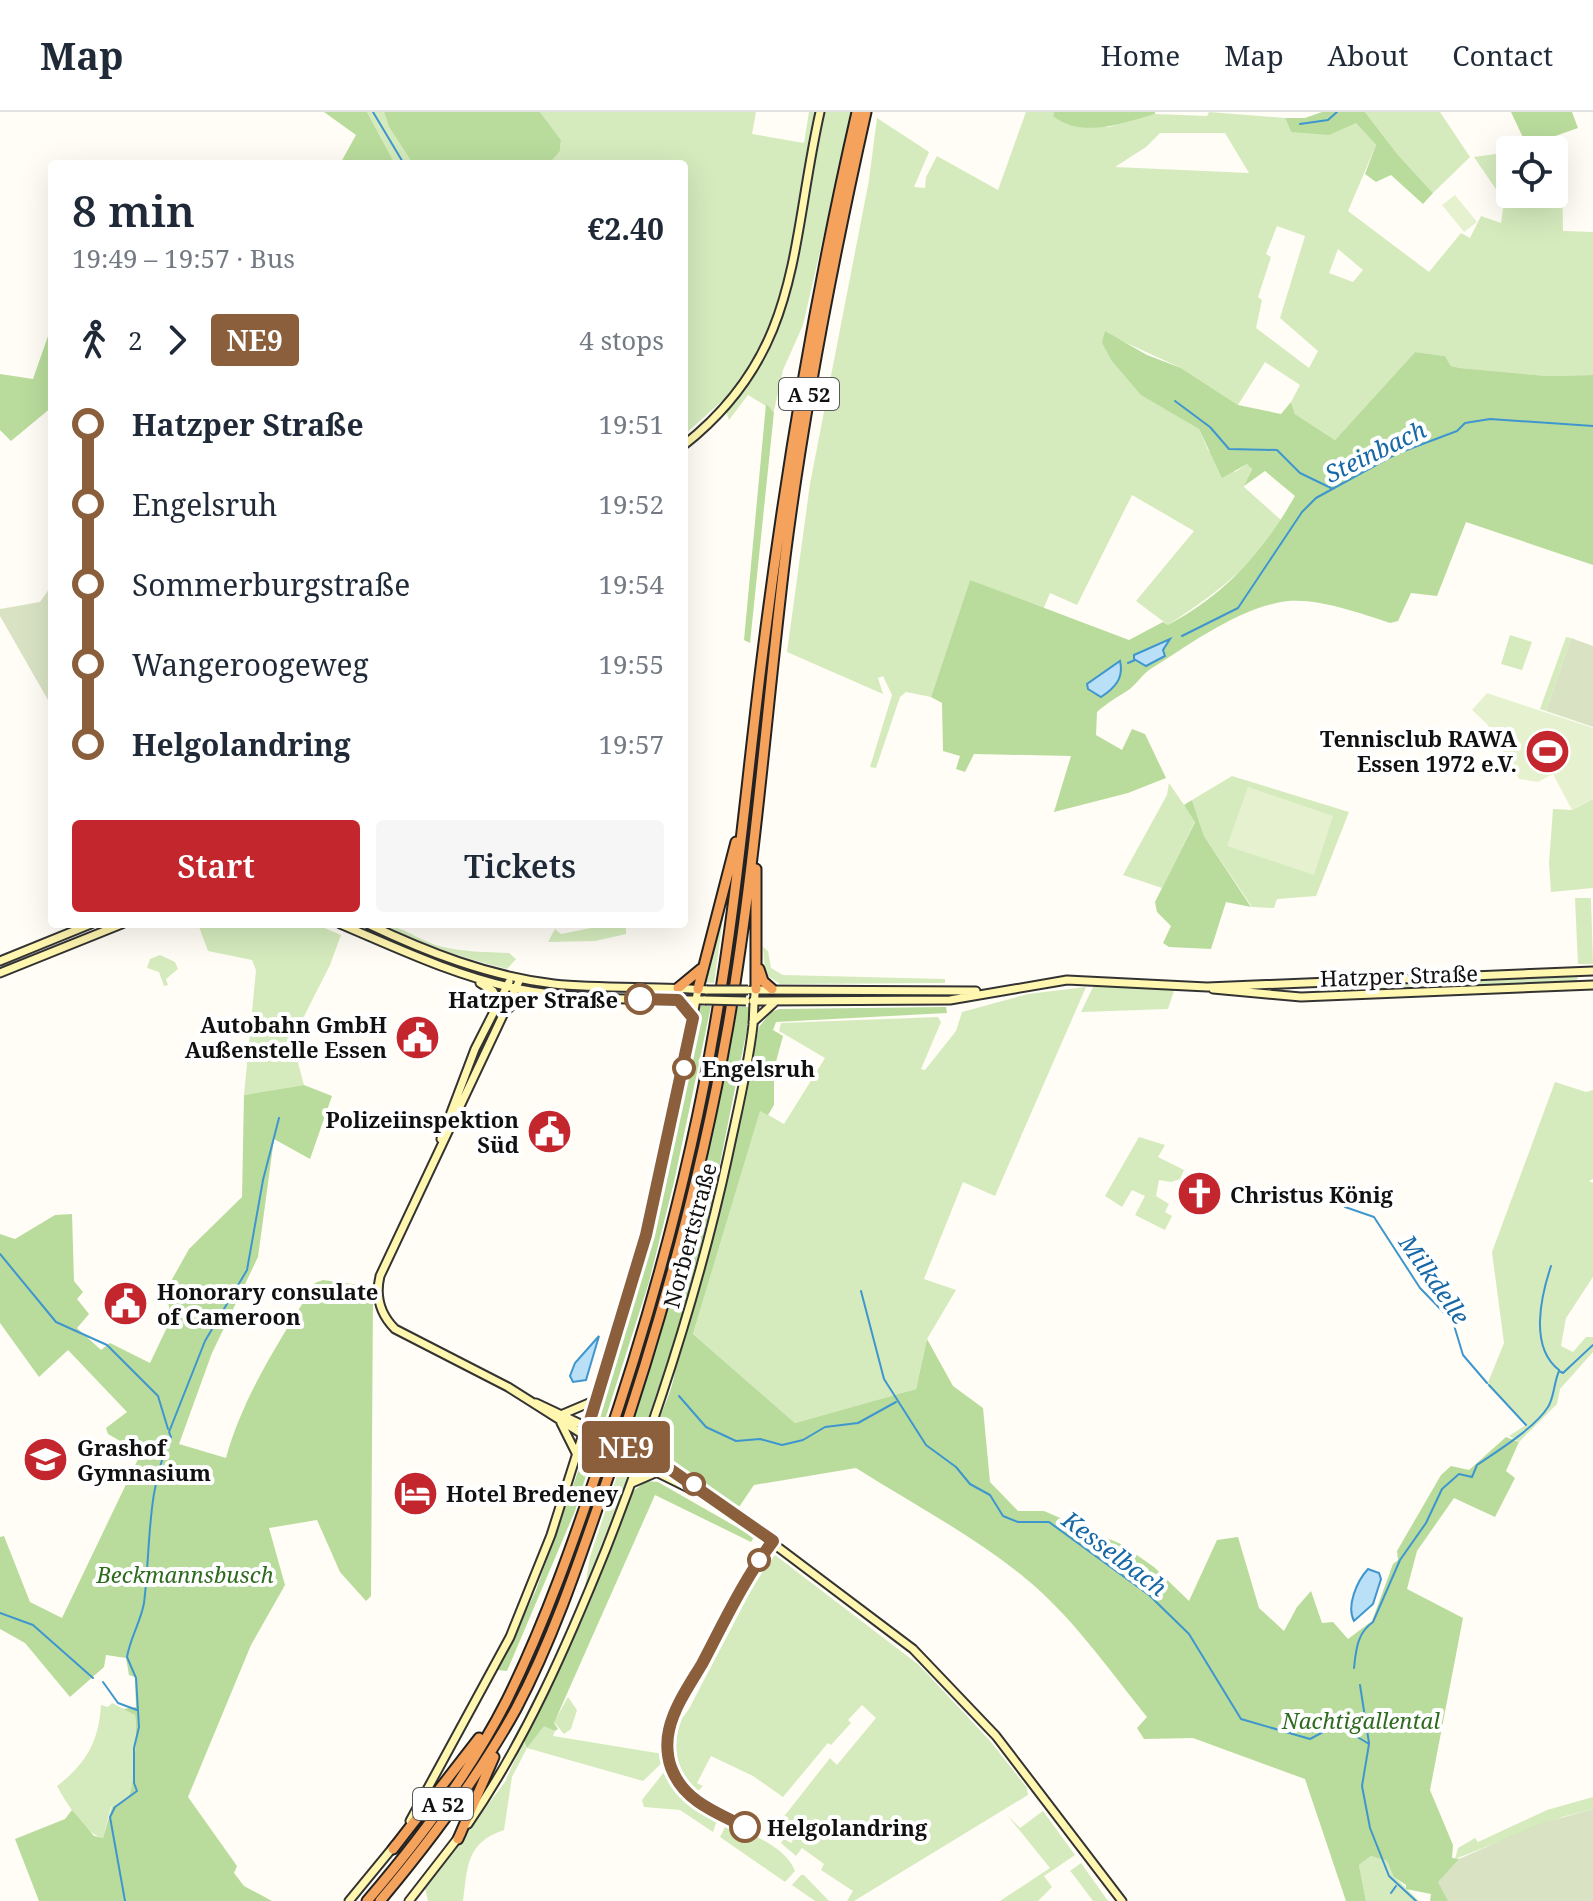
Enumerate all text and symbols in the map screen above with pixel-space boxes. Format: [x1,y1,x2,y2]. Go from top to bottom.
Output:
text: Map [40,29,124,81]
text: Home [1101,36,1180,74]
text: Map [1224,36,1284,74]
text: About [1328,36,1408,74]
text: Contact [1452,36,1553,74]
map controls [1496,136,1568,208]
button: locate [1496,136,1568,208]
text: 8 min [72,180,195,240]
text: €2.40 [588,208,664,249]
text: 19:49 – 19:57 · Bus [72,240,295,276]
icon: walk [72,318,116,362]
icon: forward [155,318,199,362]
text: NE9 [227,321,283,359]
text: 2 [128,322,143,358]
text: 4 stops [579,322,664,358]
road number: A 52 [779,378,839,410]
text: Hatzper Straße [132,404,364,445]
text: 19:51 [598,406,664,442]
water label: Steinbach [1319,412,1431,490]
text: Engelsruh [132,484,277,525]
text: 19:52 [598,486,664,522]
text: Sommerburgstraße [132,564,410,605]
text: 19:54 [598,566,664,602]
text: Wangeroogeweg [132,644,369,685]
text: 19:55 [598,646,664,682]
place label: Tennisclub RAWA Essen 1972 e.V. [1320,723,1517,778]
text: Helgolandring [132,724,351,765]
text: 19:57 [598,726,664,762]
sports icon: Tennisclub RAWA Essen 1972 e.V. [1524,727,1572,775]
button: Start [72,820,360,912]
button: Tickets [376,820,664,912]
street label: Hatzper Straße [1319,957,1479,993]
place label: Hatzper Straße [448,984,618,1014]
marker: Hatzper Straße [625,984,655,1014]
place label: Autobahn GmbH Außenstelle Essen [185,1009,387,1064]
public building icon: Autobahn GmbH Außenstelle Essen [394,1013,442,1061]
place label: Engelsruh [702,1053,815,1083]
marker: Engelsruh [673,1057,695,1079]
place label: Polizeiinspektion Süd [325,1104,519,1159]
public building icon: Polizeiinspektion Süd [526,1108,574,1156]
street label: Norbertstraße [655,1159,723,1311]
church icon: Christus König [1175,1170,1223,1218]
place label: Christus König [1230,1179,1394,1209]
water label: Milkdelle [1392,1227,1478,1331]
place label: Honorary consulate of Cameroon [157,1276,378,1331]
public building icon: Honorary consulate of Cameroon [102,1280,150,1328]
line badge: NE9 [580,1421,672,1473]
text: NE9 [598,1428,654,1466]
place label: Grashof Gymnasium [77,1432,211,1487]
school or university icon: Grashof Gymnasium [22,1436,70,1484]
hotel icon: Hotel Bredeney [391,1469,439,1517]
unlabelled marker [683,1473,705,1495]
place label: Hotel Bredeney [446,1478,618,1508]
water label: Kesselbach [1055,1502,1174,1603]
unlabelled marker [748,1549,770,1571]
park label: Beckmannsbusch [95,1559,274,1589]
park label: Nachtigallental [1281,1705,1440,1735]
road number: A 52 [413,1788,473,1820]
marker: Helgolandring [730,1812,760,1842]
place label: Helgolandring [767,1812,928,1842]

